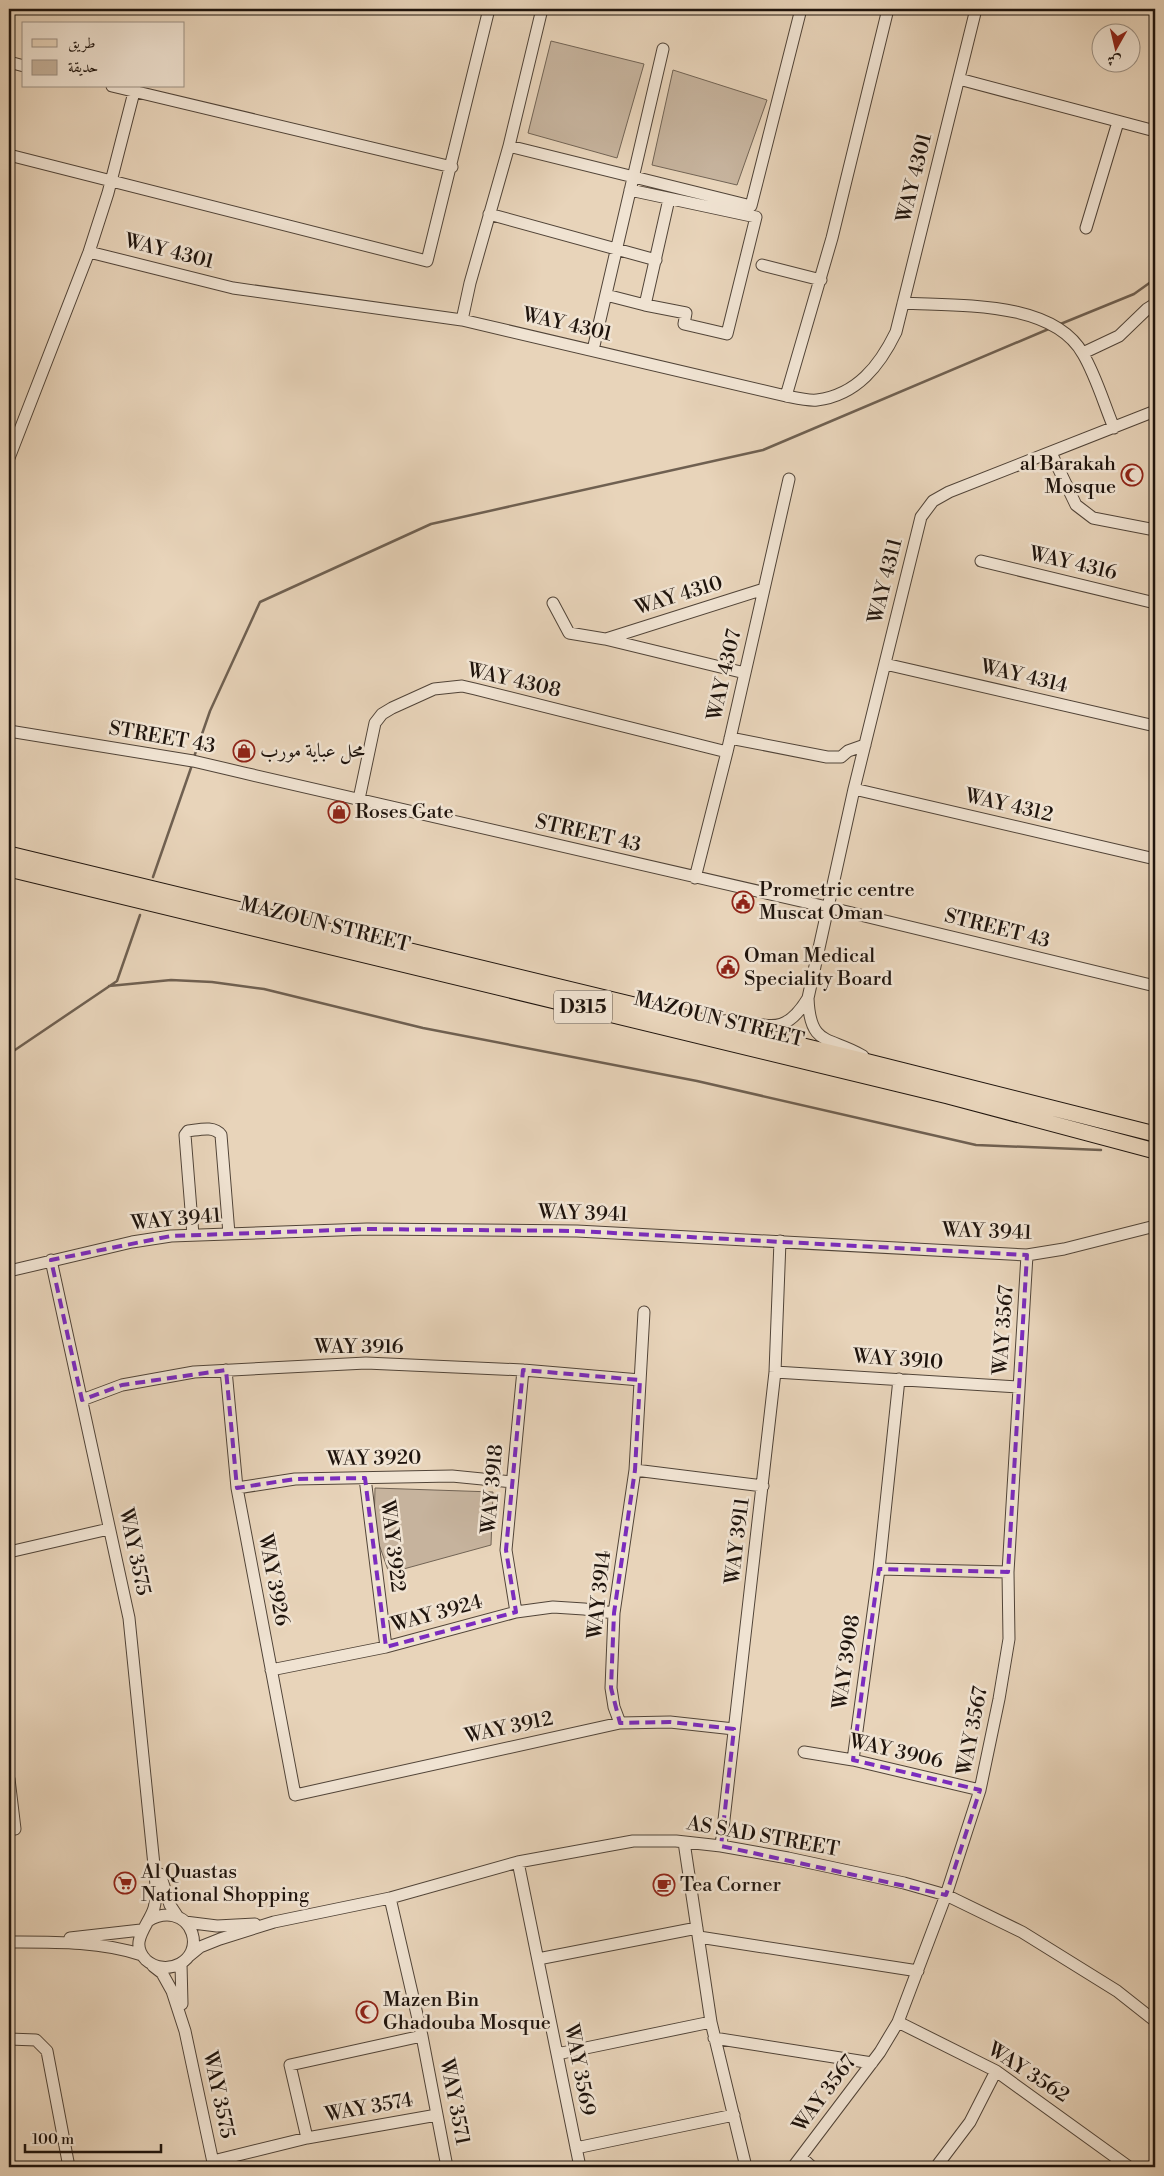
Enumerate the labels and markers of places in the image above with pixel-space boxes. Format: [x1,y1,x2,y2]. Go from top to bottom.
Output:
place label: al Barakah Mosque [1020,452,1116,500]
mosque icon: al Barakah Mosque [1120,463,1144,487]
shop icon: محل عباية مورب [232,739,256,763]
place label: محل عباية مورب [260,739,365,765]
shop icon: Roses Gate [327,800,351,824]
place label: Roses Gate [355,800,454,825]
place label: Prometric centre Muscat Oman [759,878,915,926]
public building icon: Prometric centre Muscat Oman [731,890,755,914]
place label: Oman Medical Speciality Board [744,944,893,992]
public building icon: Oman Medical Speciality Board [716,955,740,979]
place label: Al Quastas National Shopping [140,1860,310,1908]
supermarket icon: Al Quastas National Shopping [113,1871,137,1895]
cafe icon: Tea Corner [652,1873,676,1897]
place label: Tea Corner [680,1873,782,1898]
place label: Mazen Bin Ghadouba Mosque [383,1988,551,2036]
mosque icon: Mazen Bin Ghadouba Mosque [355,2000,379,2024]

